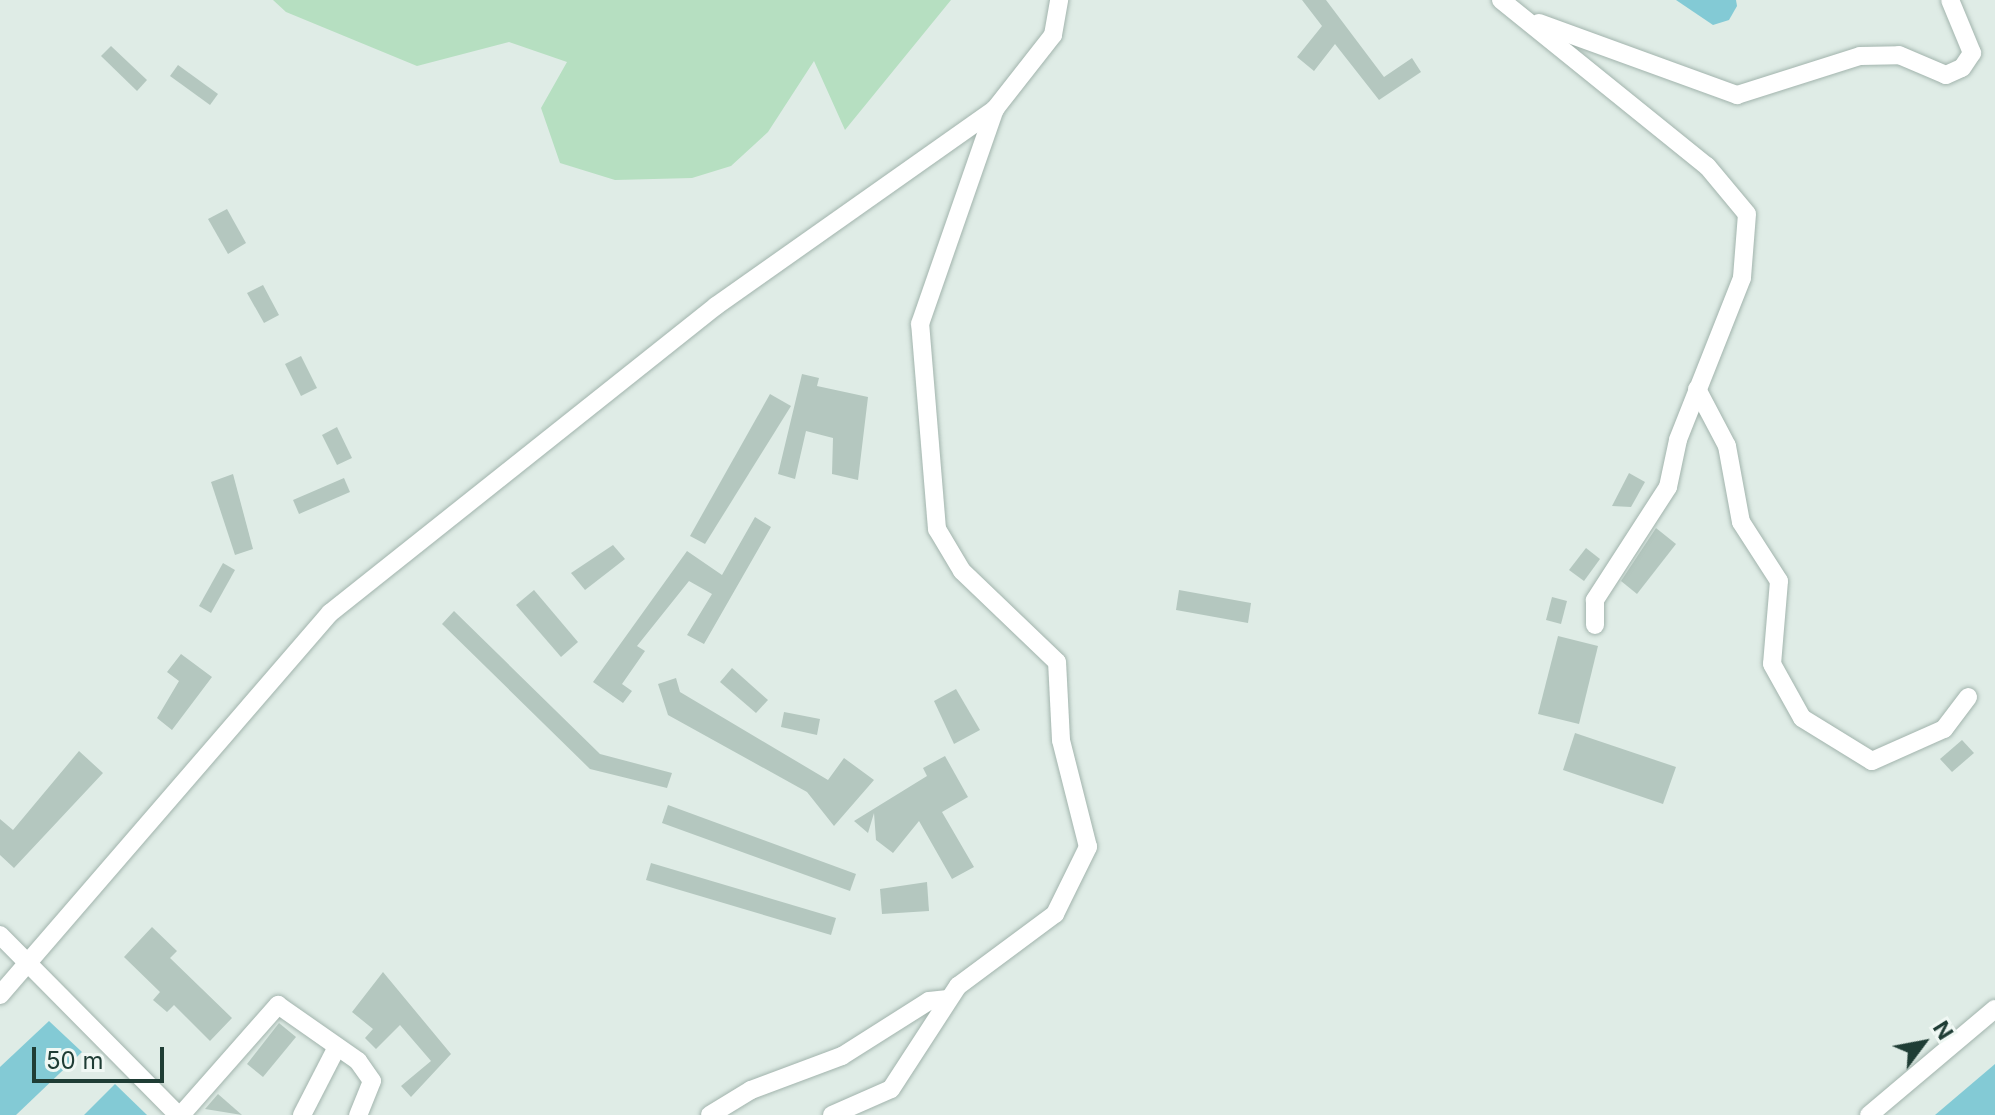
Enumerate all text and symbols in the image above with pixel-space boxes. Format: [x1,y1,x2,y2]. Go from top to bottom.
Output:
north arrow [1883,1003,1963,1083]
text: N [1928,1016,1959,1044]
scale bar [36,1031,168,1081]
text: 50 m [46,1046,104,1075]

